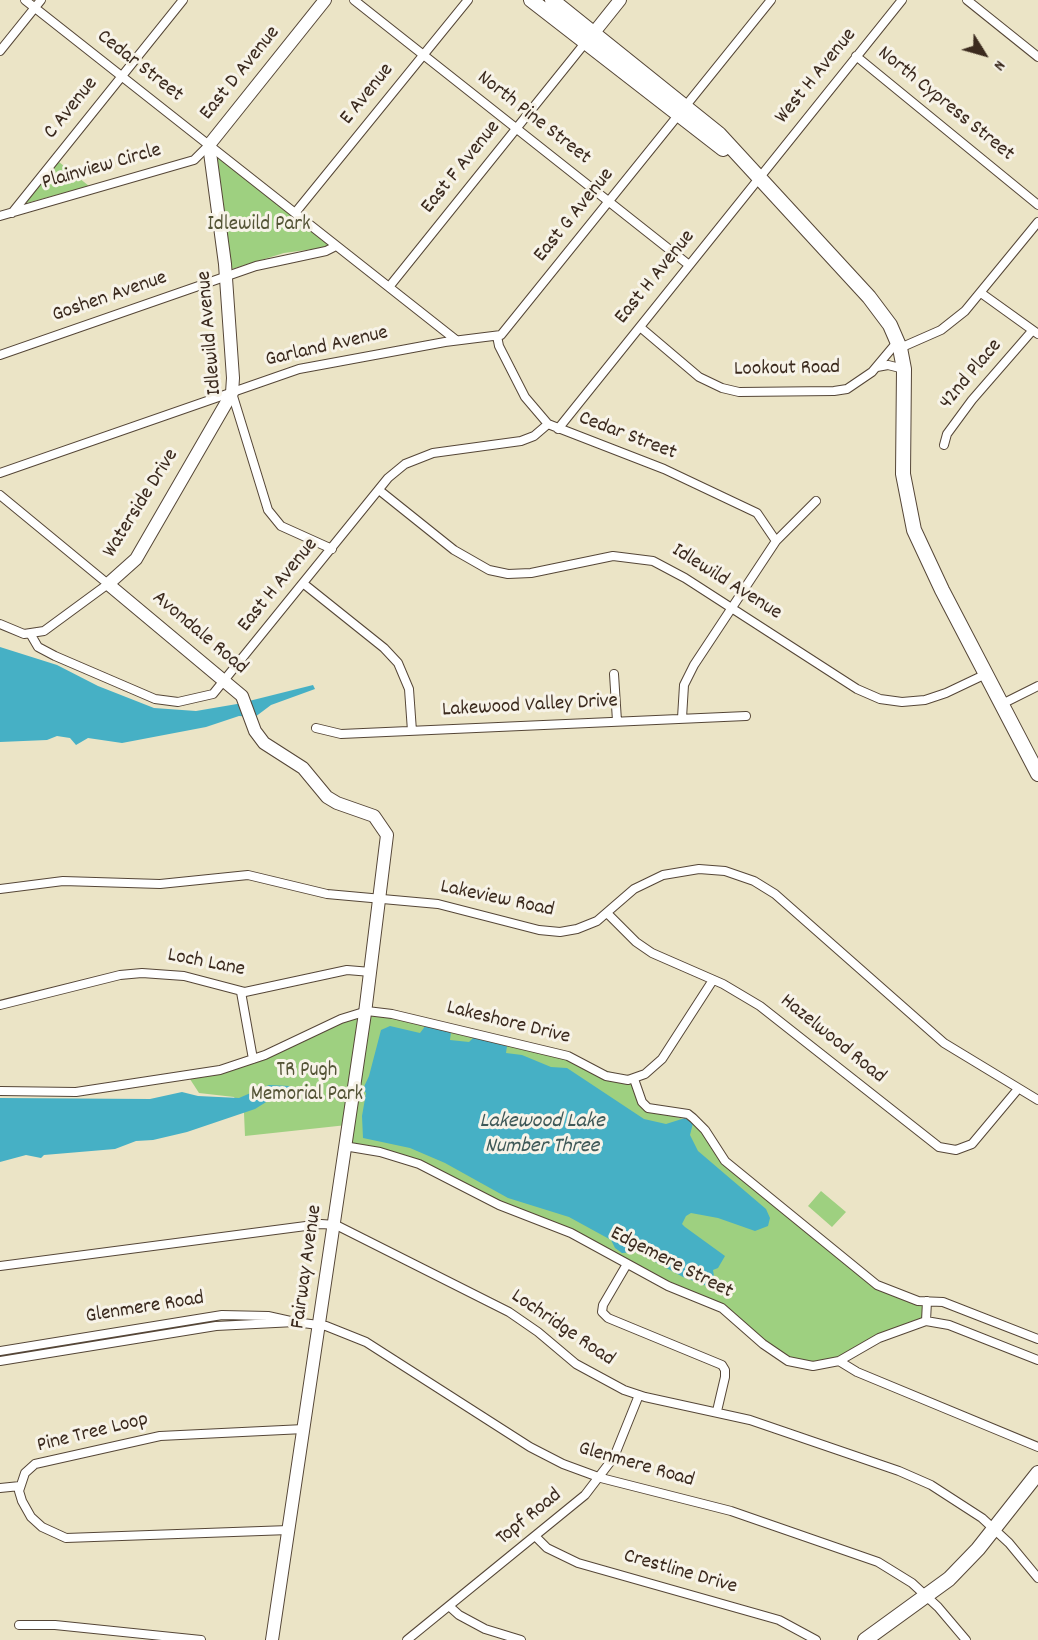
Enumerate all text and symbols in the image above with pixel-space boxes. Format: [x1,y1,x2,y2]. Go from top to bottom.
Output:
street label: East D Avenue [195,22,287,126]
street label: West H Avenue [771,24,863,130]
north arrow [954,24,1014,84]
street label: Cedar Street [91,25,187,109]
street label: North Cypress Street [871,42,1019,168]
street label: E Avenue [336,59,400,131]
street label: North Pine Street [471,67,595,171]
street label: C Avenue [39,73,105,145]
street label: East F Avenue [417,116,507,220]
street label: Plainview Circle [40,139,164,197]
street label: East G Avenue [529,164,621,268]
park label: Idlewild Park [207,213,311,239]
street label: East H Avenue [610,226,702,330]
street label: Goshen Avenue [49,267,171,329]
street label: Idlewild Avenue [193,270,229,396]
street label: Garland Avenue [263,322,391,374]
street label: 42nd Place [935,335,1009,415]
street label: Lookout Road [734,356,840,384]
street label: Cedar Street [574,407,680,467]
street label: Waterside Drive [99,445,185,563]
street label: East H Avenue [233,534,325,638]
street label: Idlewild Avenue [666,539,786,627]
street label: Avondale Road [146,587,252,681]
street label: Lakewood Valley Drive [441,690,619,724]
street label: Lakeview Road [438,876,556,924]
street label: Loch Lane [165,944,247,984]
street label: Hazelwood Road [774,990,890,1090]
street label: Lakeshore Drive [444,996,572,1052]
park label: TR Pugh Memorial Park [251,1059,363,1109]
water label: Lakewood Lake Number Three [479,1110,605,1162]
street label: Fairway Avenue [287,1203,329,1331]
street label: Edgemere Street [605,1222,737,1306]
street label: Lochridge Road [505,1285,619,1373]
street label: Glenmere Road [84,1287,206,1331]
street label: Pine Tree Loop [35,1408,151,1460]
street label: Glenmere Road [575,1437,697,1495]
street label: Topf Road [492,1484,568,1552]
street label: Crestline Drive [620,1545,740,1601]

